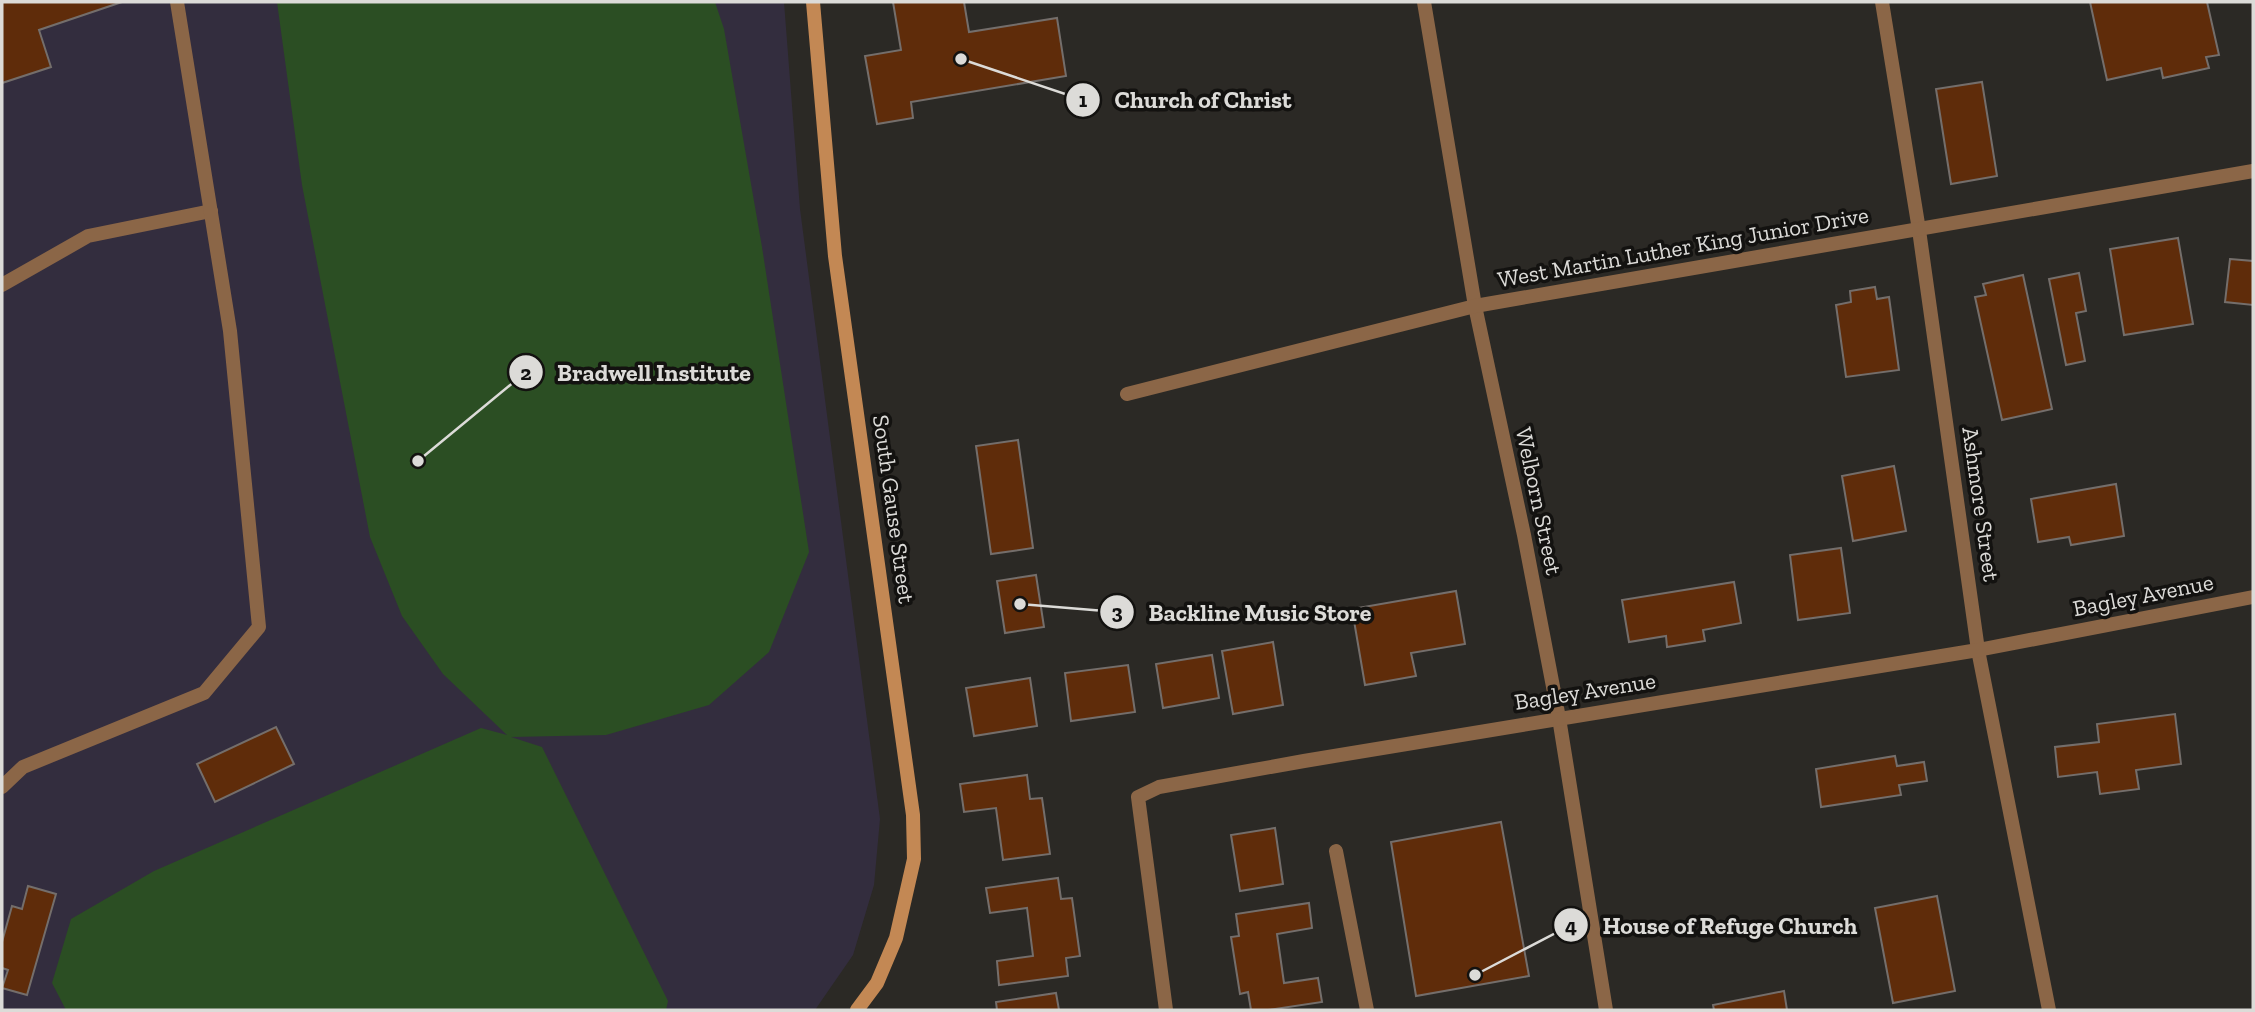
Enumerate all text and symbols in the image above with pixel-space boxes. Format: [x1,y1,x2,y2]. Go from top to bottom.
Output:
callout: Church of Christ [1066,77,1305,122]
text: Church of Christ [1114,85,1292,114]
text: 1 [1079,87,1088,112]
street label: West Martin Luther King Junior Drive [1495,201,1871,293]
callout: Bradwell Institute [508,350,765,395]
text: Bradwell Institute [557,358,751,387]
text: 2 [520,360,532,385]
street label: South Gause Street [867,413,921,605]
street label: Welborn Street [1510,425,1568,578]
street label: Ashmore Street [1956,425,2006,584]
street label: Bagley Avenue [2070,568,2216,622]
callout: Backline Music Store [1099,590,1385,635]
text: Backline Music Store [1149,598,1372,627]
text: 3 [1111,599,1123,624]
street label: Bagley Avenue [1512,666,1658,716]
callout: House of Refuge Church [1553,903,1871,948]
text: House of Refuge Church [1602,911,1858,940]
text: 4 [1565,913,1577,938]

